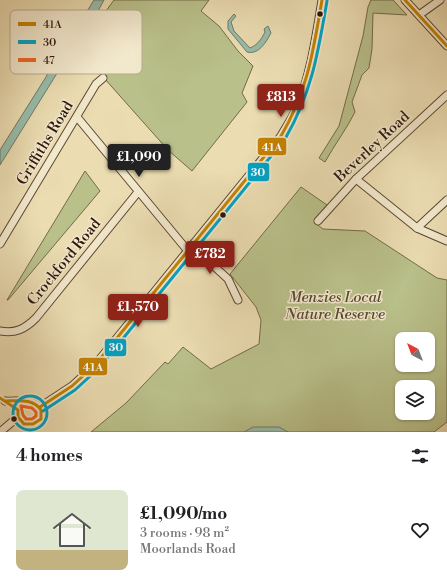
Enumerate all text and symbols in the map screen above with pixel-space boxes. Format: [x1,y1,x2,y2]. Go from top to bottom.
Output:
unlabelled marker [315,9,325,19]
legend [10,10,142,74]
text: 41A [43,18,62,32]
text: 30 [43,36,56,50]
text: 47 [43,54,55,68]
pin: £813 [257,84,305,118]
text: £813 [266,89,296,105]
street label: Griffiths Road [12,97,78,189]
street label: Beverley Road [330,107,414,187]
line badge: 41A [257,137,287,156]
text: 41A [262,141,283,155]
pin: £1,090 [106,144,172,178]
text: £1,090 [117,149,161,165]
line badge: 30 [247,162,270,182]
text: 30 [251,166,265,180]
unlabelled marker [218,210,228,220]
street label: Crockford Road [23,214,105,309]
pin: £782 [186,241,234,275]
text: £782 [194,246,226,262]
park label: Menzies Local Nature Reserve [284,288,385,324]
pin: £1,570 [105,294,171,328]
text: £1,570 [117,299,159,315]
north arrow [395,332,435,372]
map controls [395,332,435,420]
line badge: 30 [104,338,127,357]
text: 30 [109,341,123,355]
line badge: 41A [78,357,108,376]
text: 41A [83,361,104,375]
button: layers [395,380,435,420]
unlabelled marker [9,414,19,424]
text: 4 homes [16,445,83,467]
icon: filters [409,445,431,467]
text: £1,090/mo [140,503,227,525]
icon: home [48,506,96,554]
icon: heart [409,519,431,541]
text: 3 rooms · 98 m² [140,525,229,541]
text: Moorlands Road [140,541,236,557]

